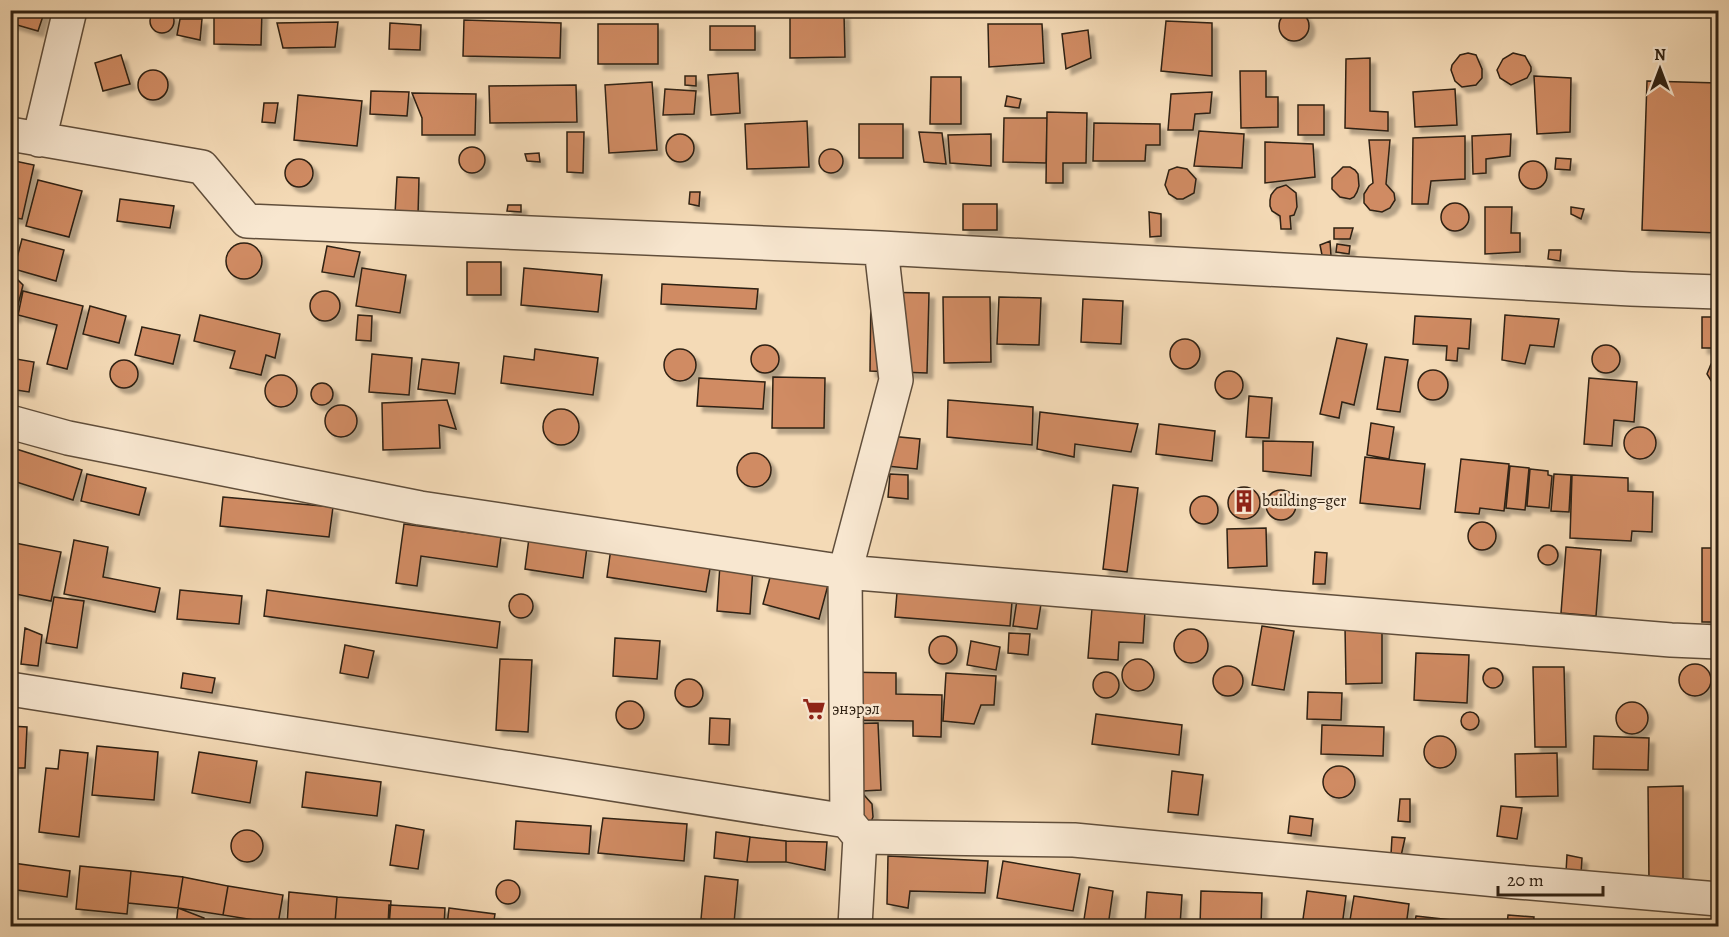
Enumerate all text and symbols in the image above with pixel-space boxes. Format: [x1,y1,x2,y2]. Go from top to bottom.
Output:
north arrow [1630,39,1690,99]
text: N [1654,44,1666,66]
building icon: building=ger [1231,488,1257,514]
place label: building=ger [1262,490,1347,512]
supermarket icon: энэрэл [801,696,827,722]
place label: энэрэл [832,698,880,720]
scale bar [1498,859,1603,897]
text: 20 m [1507,868,1544,892]

